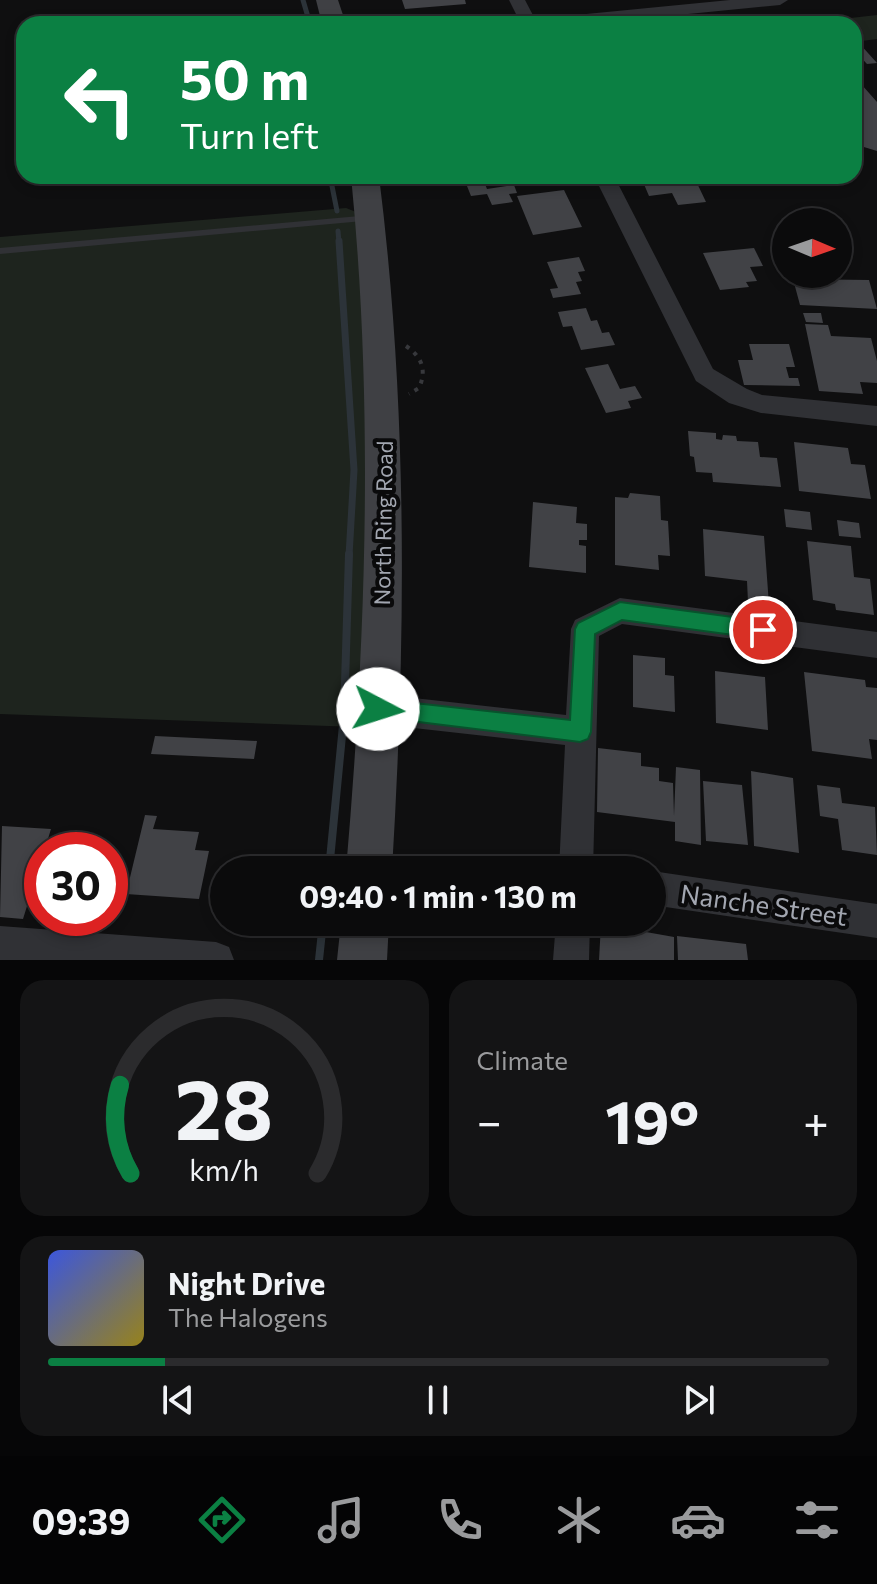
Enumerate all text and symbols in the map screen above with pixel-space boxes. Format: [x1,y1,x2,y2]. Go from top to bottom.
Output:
text: 50 m [180,43,309,112]
icon: left [48,48,152,152]
text: Turn left [180,112,319,156]
north arrow [772,208,852,288]
map controls [772,208,852,288]
street label: North Ring Road [368,440,398,606]
pin [729,596,797,664]
icon: arrive [741,608,785,652]
position arrow [336,667,420,751]
speed limit sign: 30 [24,832,128,936]
text: 09:40 · 1 min · 130 m [299,877,577,914]
street label: Nanche Street [679,877,849,931]
text: Climate [477,1044,568,1075]
text: 28 [175,1055,273,1157]
text: 19° [605,1083,699,1156]
text: − [477,1093,502,1147]
text: + [803,1093,829,1147]
text: km/h [189,1152,259,1187]
text: Night Drive [168,1264,325,1301]
text: The Halogens [168,1301,328,1332]
icon: previous [156,1378,200,1422]
icon: pause [416,1378,460,1422]
icon: next [677,1378,721,1422]
icon: directions [194,1492,250,1548]
icon: music [313,1492,369,1548]
icon: phone [432,1492,488,1548]
icon: climate [551,1492,607,1548]
icon: car [670,1492,726,1548]
icon: filters [789,1492,845,1548]
text: 09:39 [32,1498,130,1542]

